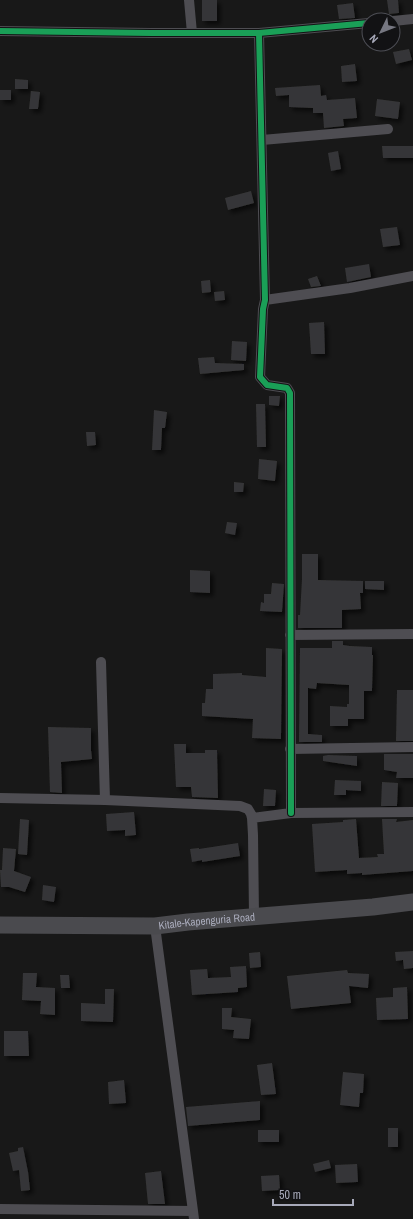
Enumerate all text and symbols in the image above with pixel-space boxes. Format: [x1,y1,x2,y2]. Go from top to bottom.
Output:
north arrow [361,12,401,52]
text: N [366,32,381,46]
street label: Kitale-Kapenguria Road [158,910,256,933]
scale bar [273,1181,353,1207]
text: 50 m [279,1187,301,1203]

